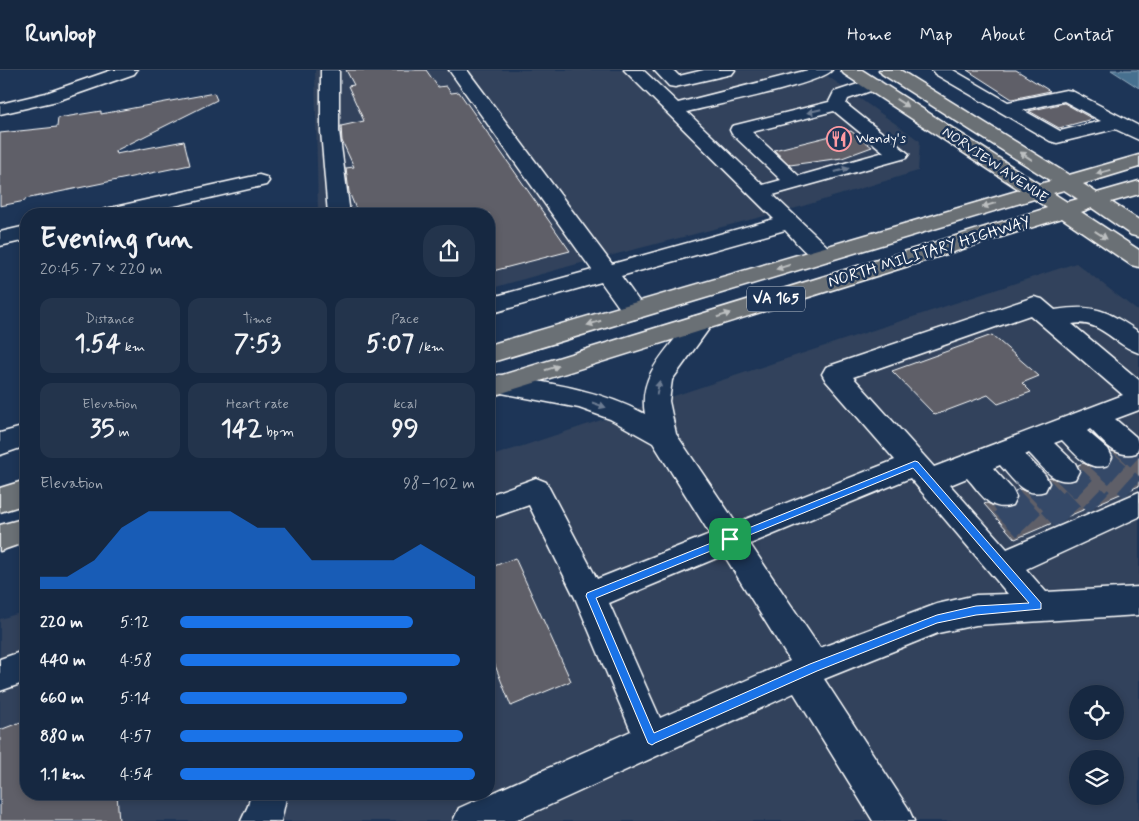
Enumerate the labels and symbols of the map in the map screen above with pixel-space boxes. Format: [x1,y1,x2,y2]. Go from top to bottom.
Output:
one-way arrow [896,99,909,108]
one-way arrow [807,107,822,115]
street label: NORVIEW AVENUE [939,123,1051,207]
restaurant icon: Wendy's [826,126,852,152]
place label: Wendy's [856,130,906,148]
one-way arrow [1020,151,1033,161]
one-way arrow [834,166,849,174]
one-way arrow [1096,168,1111,176]
one-way arrow [982,202,997,210]
street label: NORTH MILITARY HIGHWAY [825,211,1033,293]
one-way arrow [1095,230,1108,240]
one-way arrow [776,263,791,271]
road number: VA 165 [747,286,805,312]
one-way arrow [717,311,732,319]
one-way arrow [587,320,602,328]
one-way arrow [545,364,560,372]
one-way arrow [654,380,662,395]
one-way arrow [592,401,607,409]
pin [709,518,751,560]

